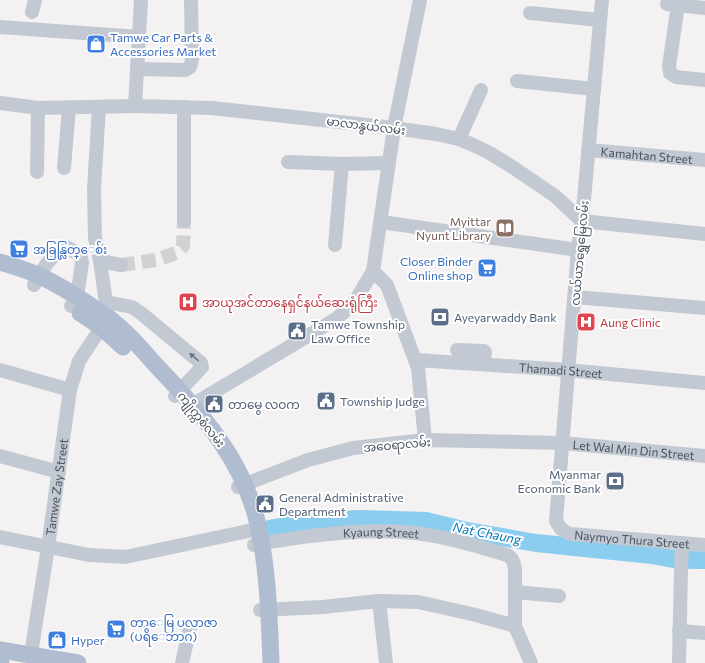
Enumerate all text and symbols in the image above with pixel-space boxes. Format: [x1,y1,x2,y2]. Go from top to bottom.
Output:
place label: Tamwe Car Parts & Accessories Market [110,30,216,58]
shop icon: Tamwe Car Parts & Accessories Market [85,33,107,55]
street label: မာလာနွယ်လမ်း [325,112,406,141]
street label: Kamahtan Street [600,144,693,166]
street label: လယ်ယာရွှေမြေလမ်း [566,200,595,307]
place label: Myittar Nyunt Library [416,214,491,242]
library icon: Myittar Nyunt Library [494,217,516,239]
supermarket icon: အခြန္လြတ္ေစ်း [8,238,30,260]
place label: အခြန္လြတ္ေစ်း [33,241,107,260]
place label: Closer Binder Online shop [400,254,473,282]
supermarket icon: Closer Binder Online shop [476,257,498,279]
hospital icon: အာယုအင်တာနေရှင်နယ်ဆေးရုံကြီး [177,291,199,313]
place label: အာယုအင်တာနေရှင်နယ်ဆေးရုံကြီး [202,294,378,313]
bank icon: Ayeyarwaddy Bank [429,306,451,328]
place label: Ayeyarwaddy Bank [454,310,557,324]
hospital icon: Aung Clinic [575,311,597,333]
place label: Aung Clinic [600,315,661,329]
place label: Tamwe Township Law Office [311,317,405,345]
public building icon: Tamwe Township Law Office [286,320,308,342]
one-way arrow [188,353,199,362]
street label: Thamadi Street [518,360,603,380]
street label: ကျိုက္ကစံလမ်း [172,388,229,452]
public building icon: Township Judge [315,390,337,412]
public building icon: တာမွေ လဝက [203,393,225,415]
place label: Township Judge [340,394,425,409]
place label: တာမွေ လဝက [228,397,300,415]
street label: အဝေရာလမ်း [363,433,432,458]
street label: Tamwe Zay Street [43,437,70,536]
street label: Let Wal Min Din Street [572,437,695,462]
place label: Myanmar Economic Bank [518,467,601,495]
bank icon: Myanmar Economic Bank [604,470,626,492]
place label: General Administrative Department [279,490,404,518]
public building icon: General Administrative Department [254,493,276,515]
water label: Nat Chaung [451,519,523,548]
street label: Kyaung Street [342,524,420,540]
street label: Naymyo Thura Street [574,527,690,551]
place label: တာေမြ ပလာဇာ (ပရိေဘာဂ) [130,614,217,647]
supermarket icon: တာေမြ ပလာဇာ (ပရိေဘာဂ) [105,618,127,640]
shop icon: Hyper [46,629,68,651]
place label: Hyper [71,633,105,647]

